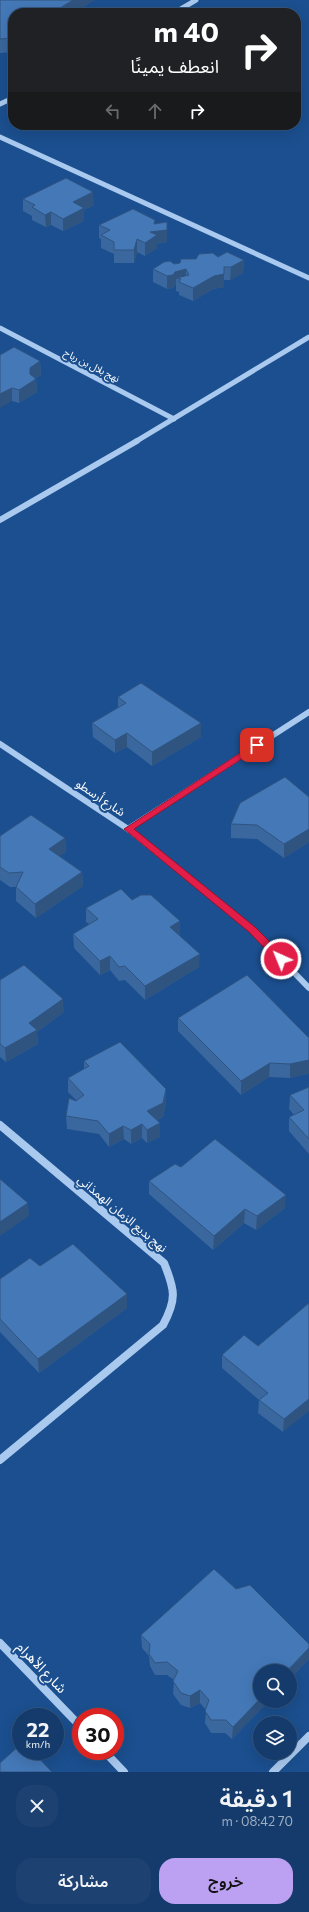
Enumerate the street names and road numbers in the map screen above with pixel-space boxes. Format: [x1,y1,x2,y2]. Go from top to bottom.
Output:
street label: نهج بلال بن رباح [61,346,122,386]
street label: شارع أرسطو [72,775,128,821]
street label: نهج بديع الزمان الهمذاني [73,1172,170,1257]
street label: شارع الأهرام [11,1638,71,1698]

